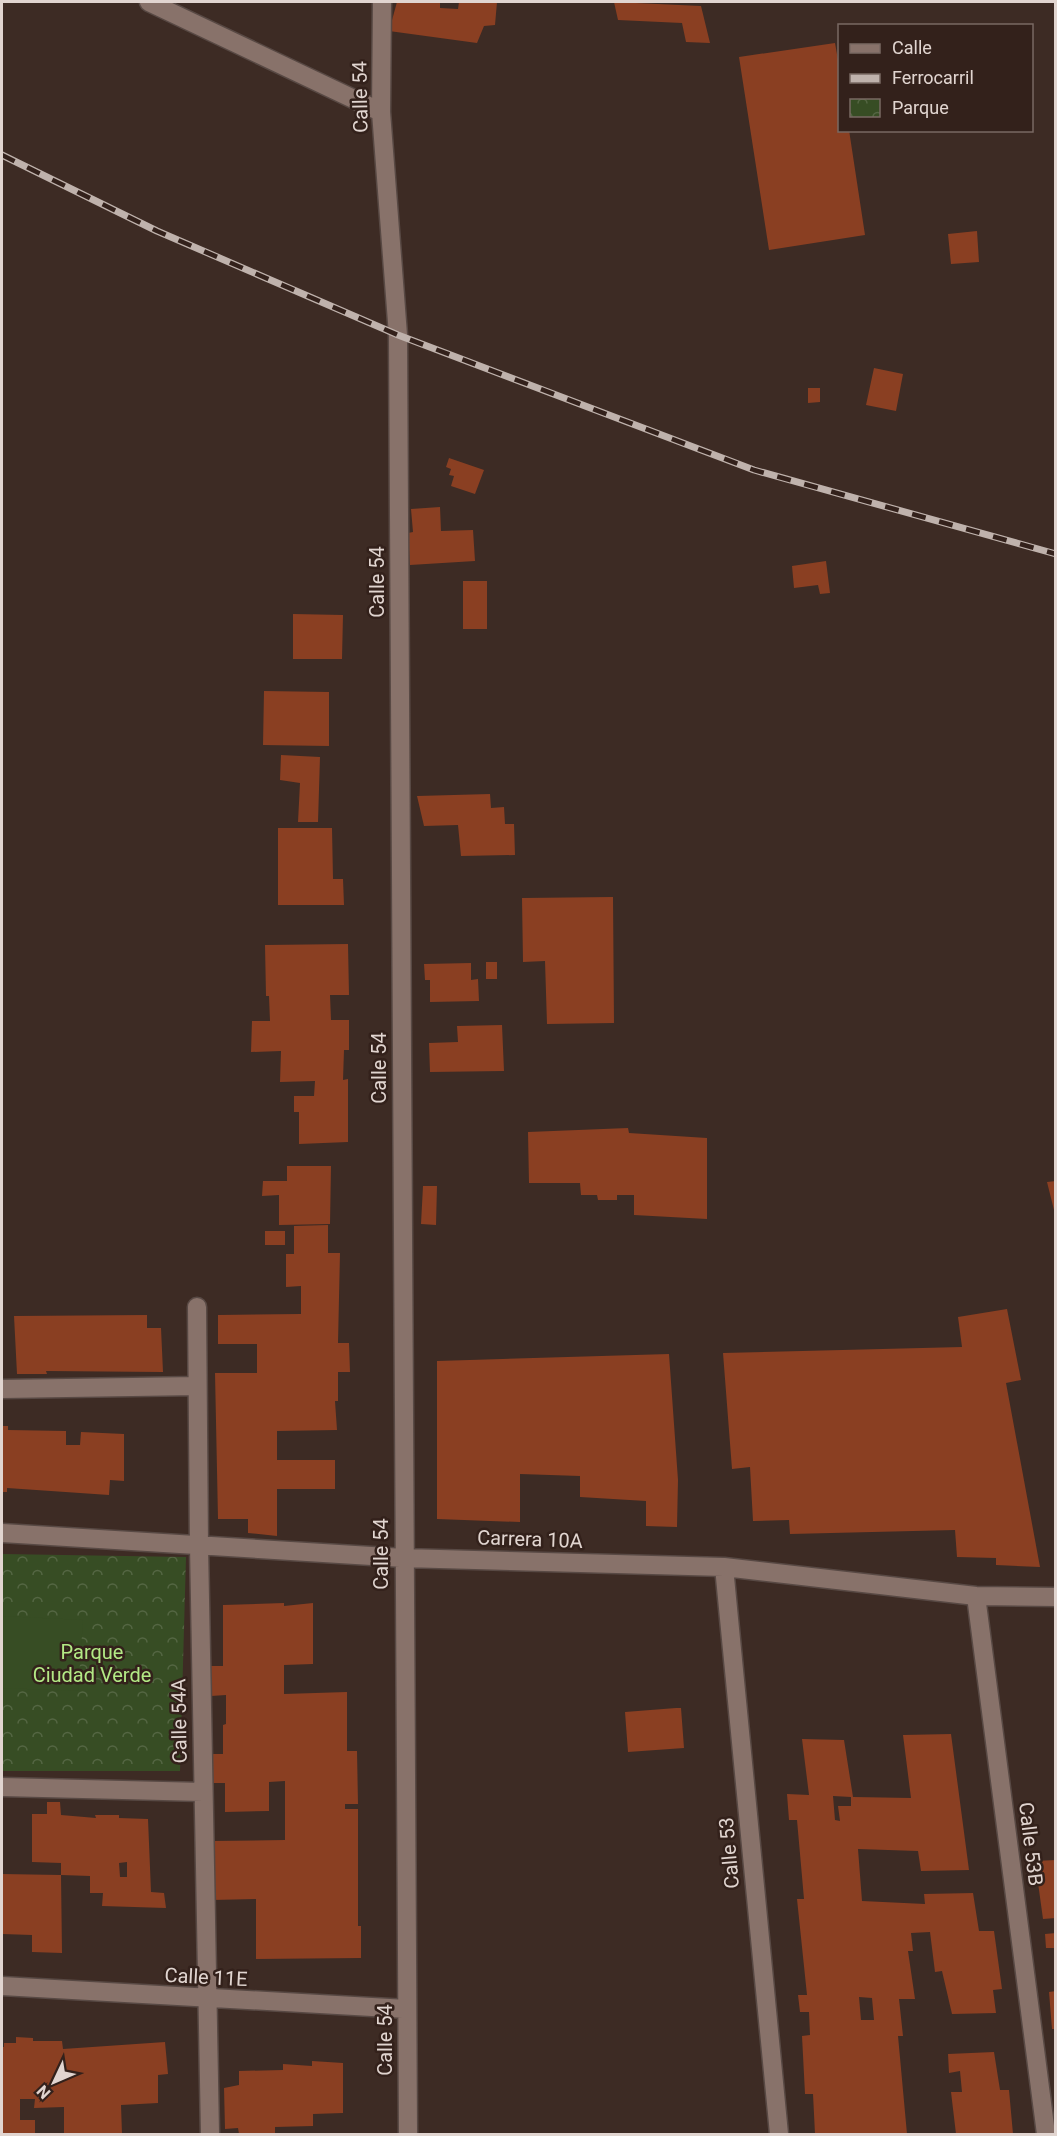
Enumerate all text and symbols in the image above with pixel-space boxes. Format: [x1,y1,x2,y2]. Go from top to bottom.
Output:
legend [838,24,1033,132]
text: Calle [892,37,932,58]
street label: Calle 54 [347,61,373,133]
text: Ferrocarril [892,67,974,88]
text: Parque [892,97,949,118]
street label: Calle 54 [365,546,389,618]
street label: Calle 54 [367,1032,391,1104]
street label: Calle 54 [369,1518,393,1590]
street label: Carrera 10A [477,1525,583,1553]
park label: Parque Ciudad Verde [33,1640,151,1687]
street label: Calle 54A [166,1678,192,1764]
street label: Calle 53B [1014,1801,1048,1887]
street label: Calle 53 [714,1816,744,1890]
street label: Calle 11E [164,1963,248,1991]
street label: Calle 54 [373,2004,397,2076]
north arrow [24,2052,84,2112]
text: N [33,2081,54,2103]

